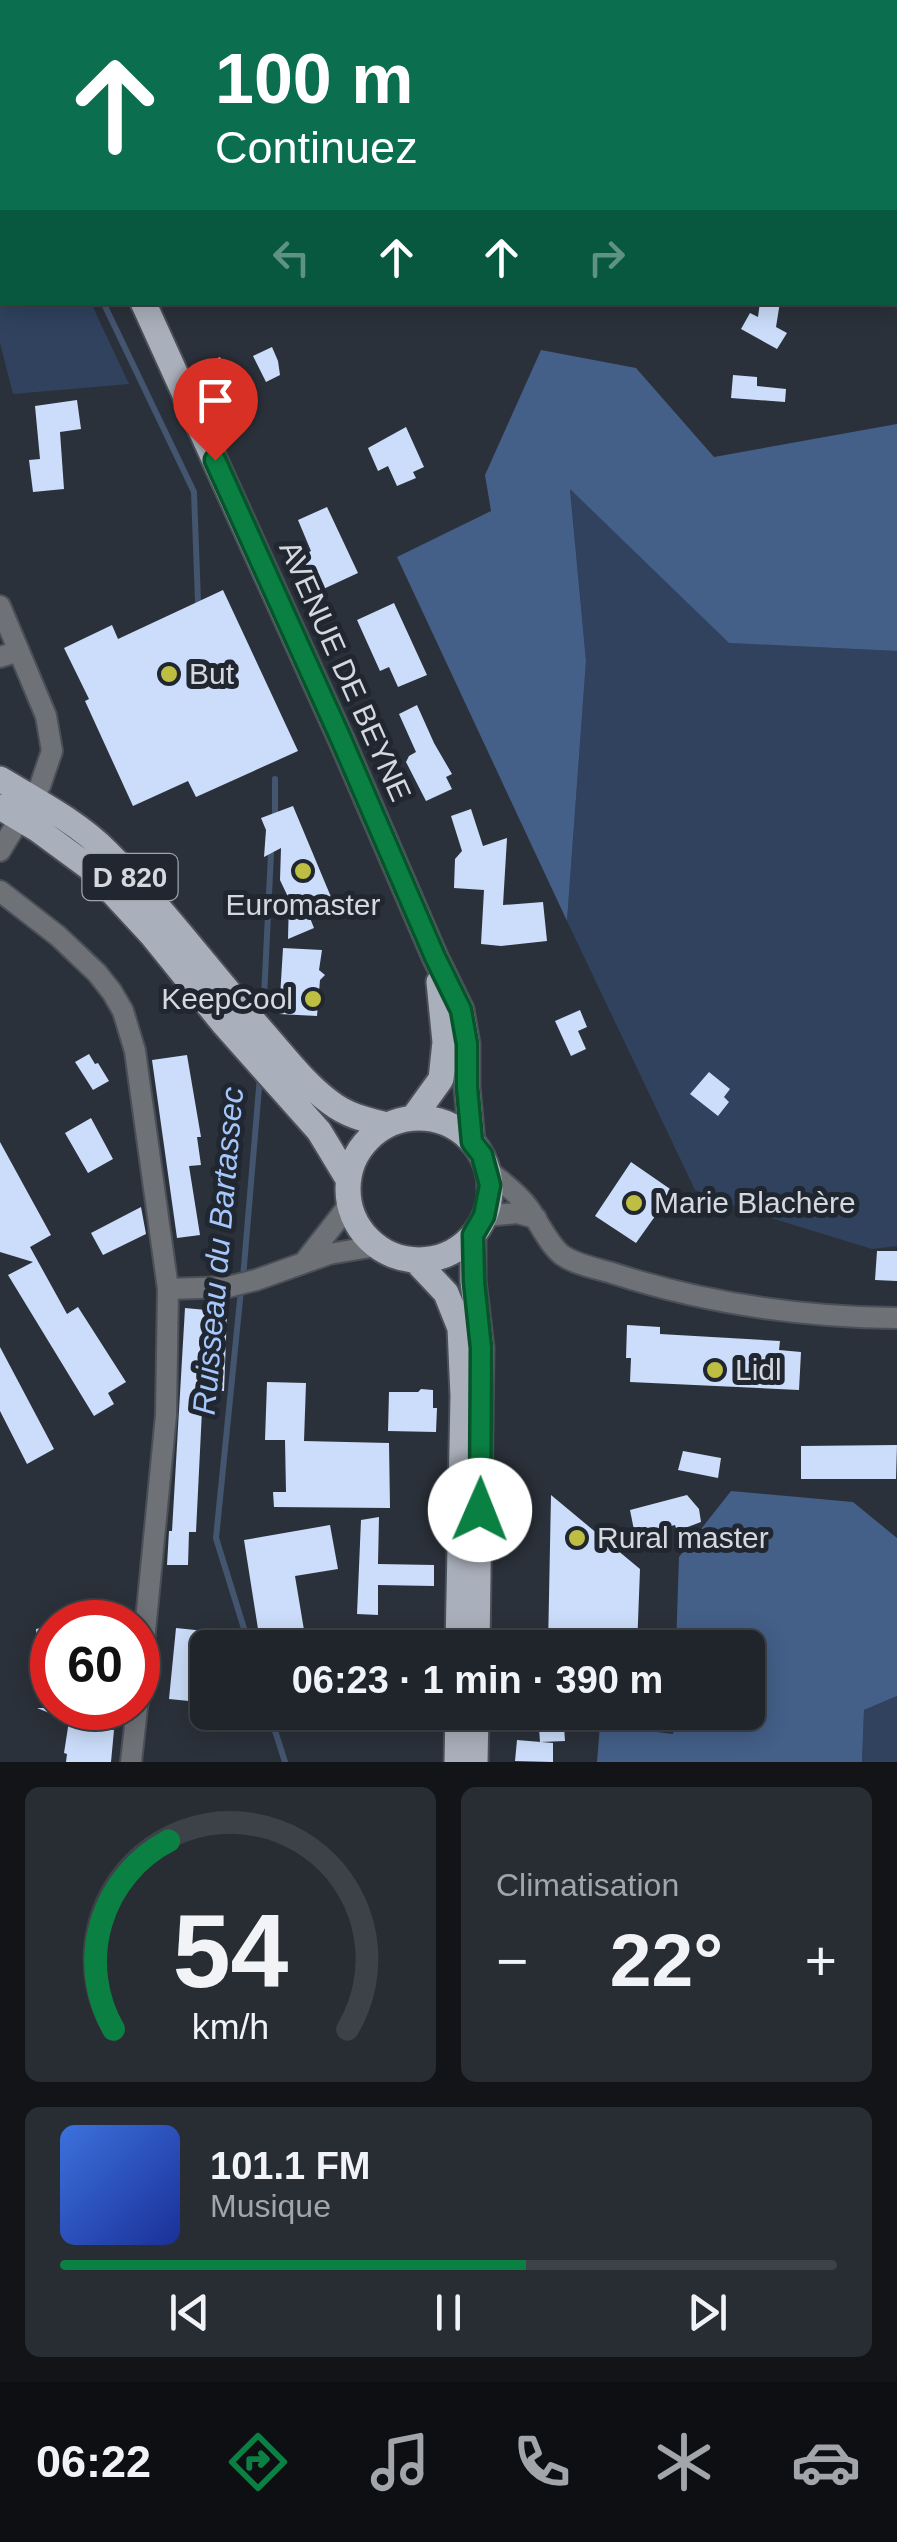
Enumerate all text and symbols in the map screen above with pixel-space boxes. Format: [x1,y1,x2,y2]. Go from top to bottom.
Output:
icon: ahead [50,40,180,170]
text: 100 m [215,40,413,118]
text: Continuez [215,122,418,173]
icon: left [264,230,319,285]
icon: ahead [369,230,424,285]
icon: ahead [474,230,529,285]
icon: right [579,230,634,285]
pin [173,358,258,461]
icon: arrive [188,373,243,428]
street label: AVENUE DE BEYNE [273,536,418,806]
place label: But [189,657,235,690]
marker: But [158,663,180,685]
road number: D 820 [82,854,178,900]
marker: Euromaster [292,860,314,882]
place label: Euromaster [225,888,381,921]
place label: KeepCool [161,982,293,1015]
marker: KeepCool [302,988,324,1010]
water label: Ruisseau du Bartassec [186,1086,250,1416]
place label: Marie Blachère [654,1186,856,1219]
marker: Marie Blachère [623,1192,645,1214]
place label: Lidl [735,1353,782,1386]
marker: Lidl [704,1359,726,1381]
position arrow [428,1458,532,1562]
place label: Rural master [597,1521,769,1554]
marker: Rural master [566,1527,588,1549]
speed limit sign: 60 [30,1600,160,1730]
text: 06:23 · 1 min · 390 m [292,1659,663,1701]
text: Climatisation [496,1867,679,1903]
text: 54 [173,1893,288,2009]
text: 22° [610,1918,723,2002]
text: − [496,1930,528,1992]
text: + [805,1930,837,1992]
text: km/h [192,2007,269,2047]
text: 101.1 FM [210,2145,371,2187]
text: Musique [210,2188,331,2224]
icon: previous [162,2285,217,2340]
icon: pause [421,2285,476,2340]
icon: next [680,2285,735,2340]
icon: directions [223,2427,293,2497]
icon: music [365,2427,435,2497]
icon: phone [507,2427,577,2497]
icon: climate [649,2427,719,2497]
icon: car [791,2427,861,2497]
text: 06:22 [36,2436,151,2487]

